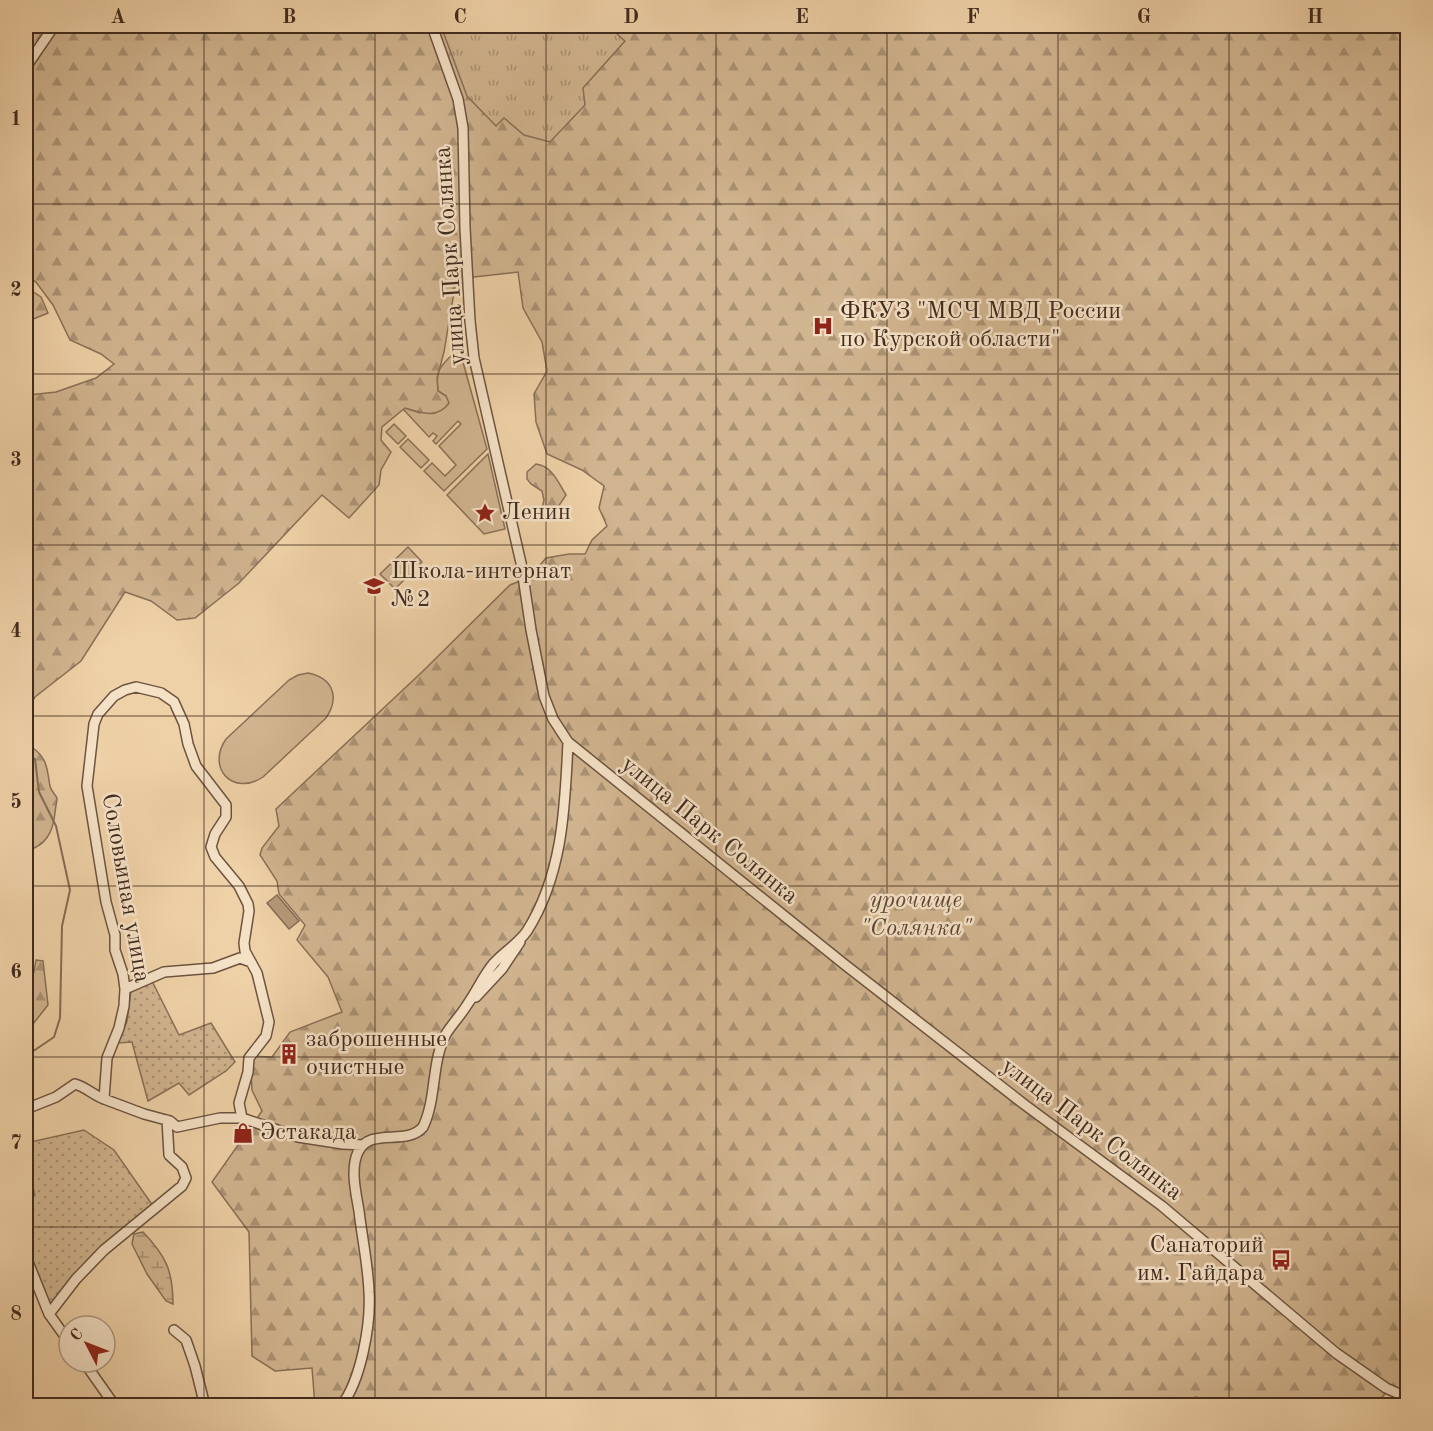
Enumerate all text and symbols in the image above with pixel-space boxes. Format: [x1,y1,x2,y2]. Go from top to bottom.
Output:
text: A [110,8,126,28]
text: B [282,8,296,28]
text: C [453,8,467,28]
text: D [623,8,639,28]
text: E [795,8,809,28]
text: F [966,8,980,28]
text: G [1137,8,1151,28]
text: H [1307,8,1323,28]
text: 1 [10,110,22,130]
street label: улица Парк Солянка [431,145,471,366]
text: 2 [10,281,22,301]
place label: ФКУЗ "МСЧ МВД России по Курской области" [840,300,1121,352]
hospital icon: ФКУЗ "МСЧ МВД России по Курской области" [811,314,835,338]
text: 3 [10,451,22,471]
place icon: Ленин [473,501,497,525]
place label: Ленин [502,501,571,525]
place label: Школа-интернат №2 [391,560,571,612]
school or university icon: Школа-интернат №2 [362,574,386,598]
text: 4 [10,622,22,642]
street label: улица Парк Солянка [616,753,802,910]
street label: Соловьиная улица [97,791,154,985]
text: 5 [10,792,22,813]
park label: урочище "Солянка" [860,889,973,941]
text: 6 [10,963,22,983]
place label: заброшенные очистные [306,1028,447,1080]
building icon: заброшенные очистные [277,1042,301,1066]
street label: улица Парк Солянка [996,1054,1186,1206]
shop icon: Эстакада [231,1121,255,1145]
place label: Эстакада [260,1121,357,1145]
text: 7 [10,1134,22,1154]
place label: Санаторий им. Гайдара [1137,1234,1264,1286]
bus stop icon: Санаторий им. Гайдара [1269,1248,1293,1272]
text: 8 [10,1305,22,1325]
north arrow [57,1314,117,1374]
text: С [68,1326,87,1345]

